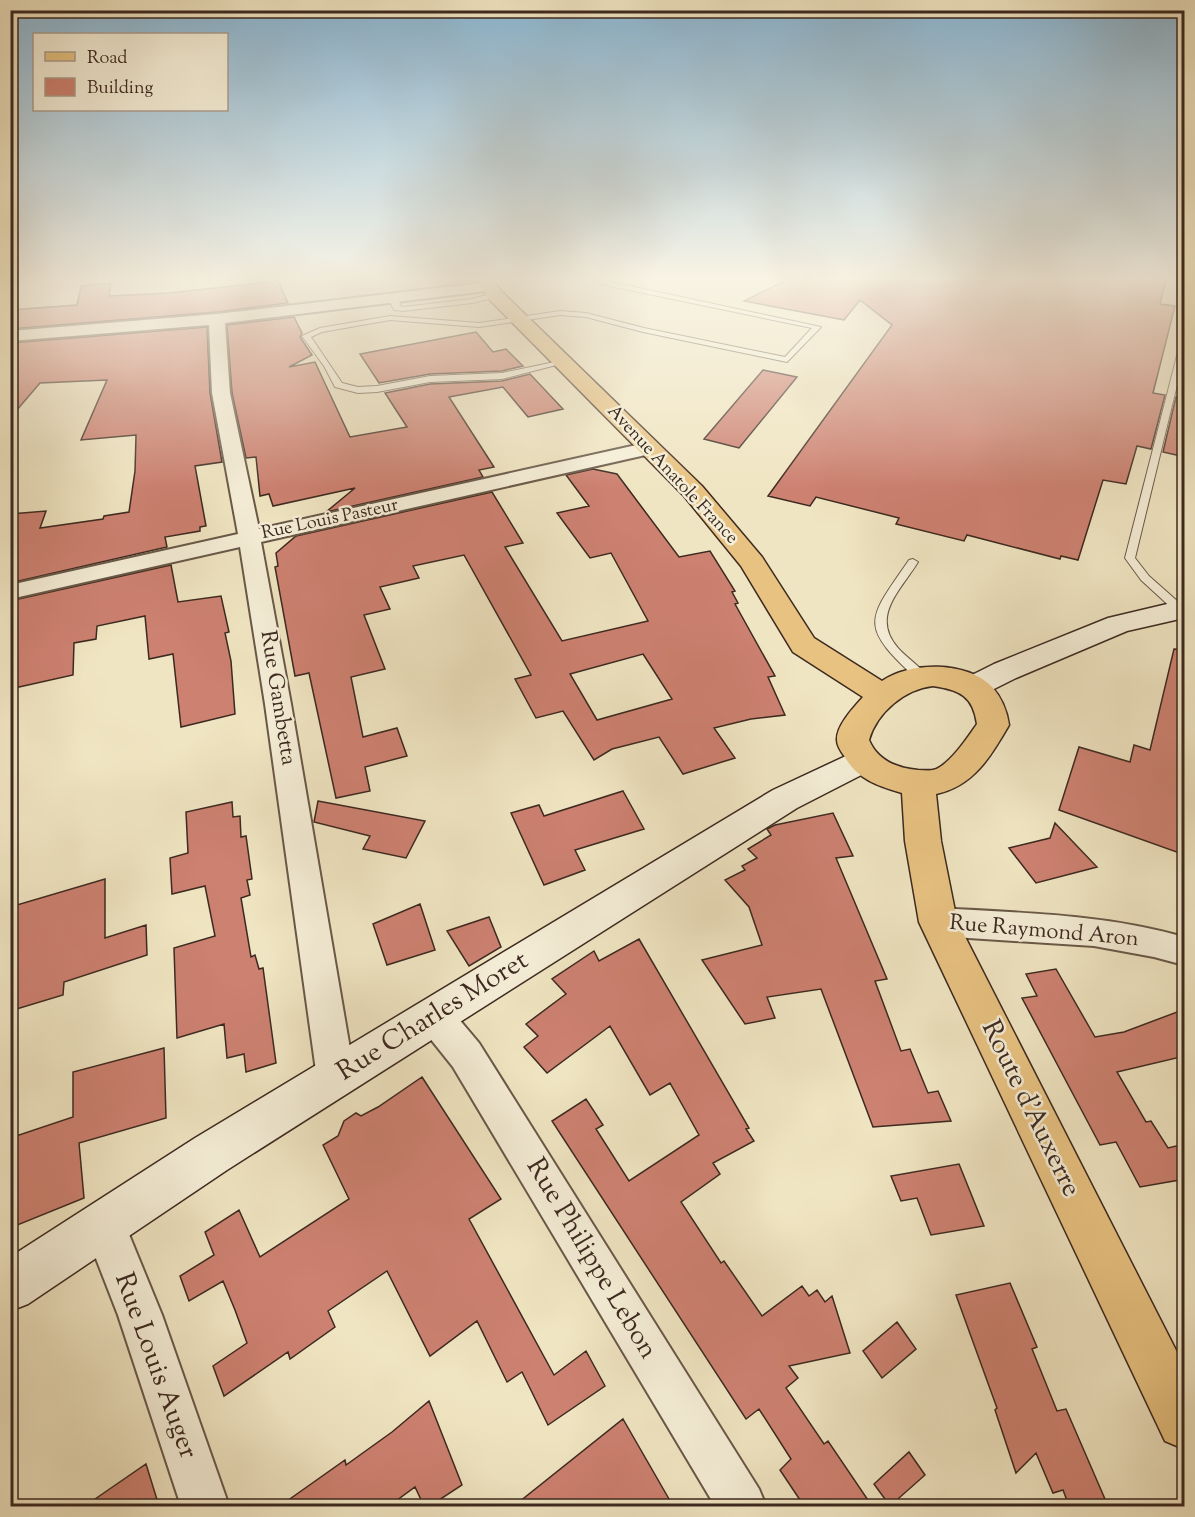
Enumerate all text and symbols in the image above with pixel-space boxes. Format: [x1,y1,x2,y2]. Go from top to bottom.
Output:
legend [33,33,228,111]
text: Road [87,46,127,72]
text: Building [87,76,153,102]
street label: Avenue Anatole France [600,400,744,550]
street label: Rue Louis Pasteur [259,493,401,547]
street label: Rue Gambetta [251,628,303,768]
street label: Rue Raymond Aron [948,908,1140,956]
street label: Rue Charles Moret [330,942,536,1092]
street label: Route d'Auxerre [970,1014,1090,1204]
street label: Rue Philippe Lebon [515,1151,667,1367]
street label: Rue Louis Auger [103,1268,207,1464]

